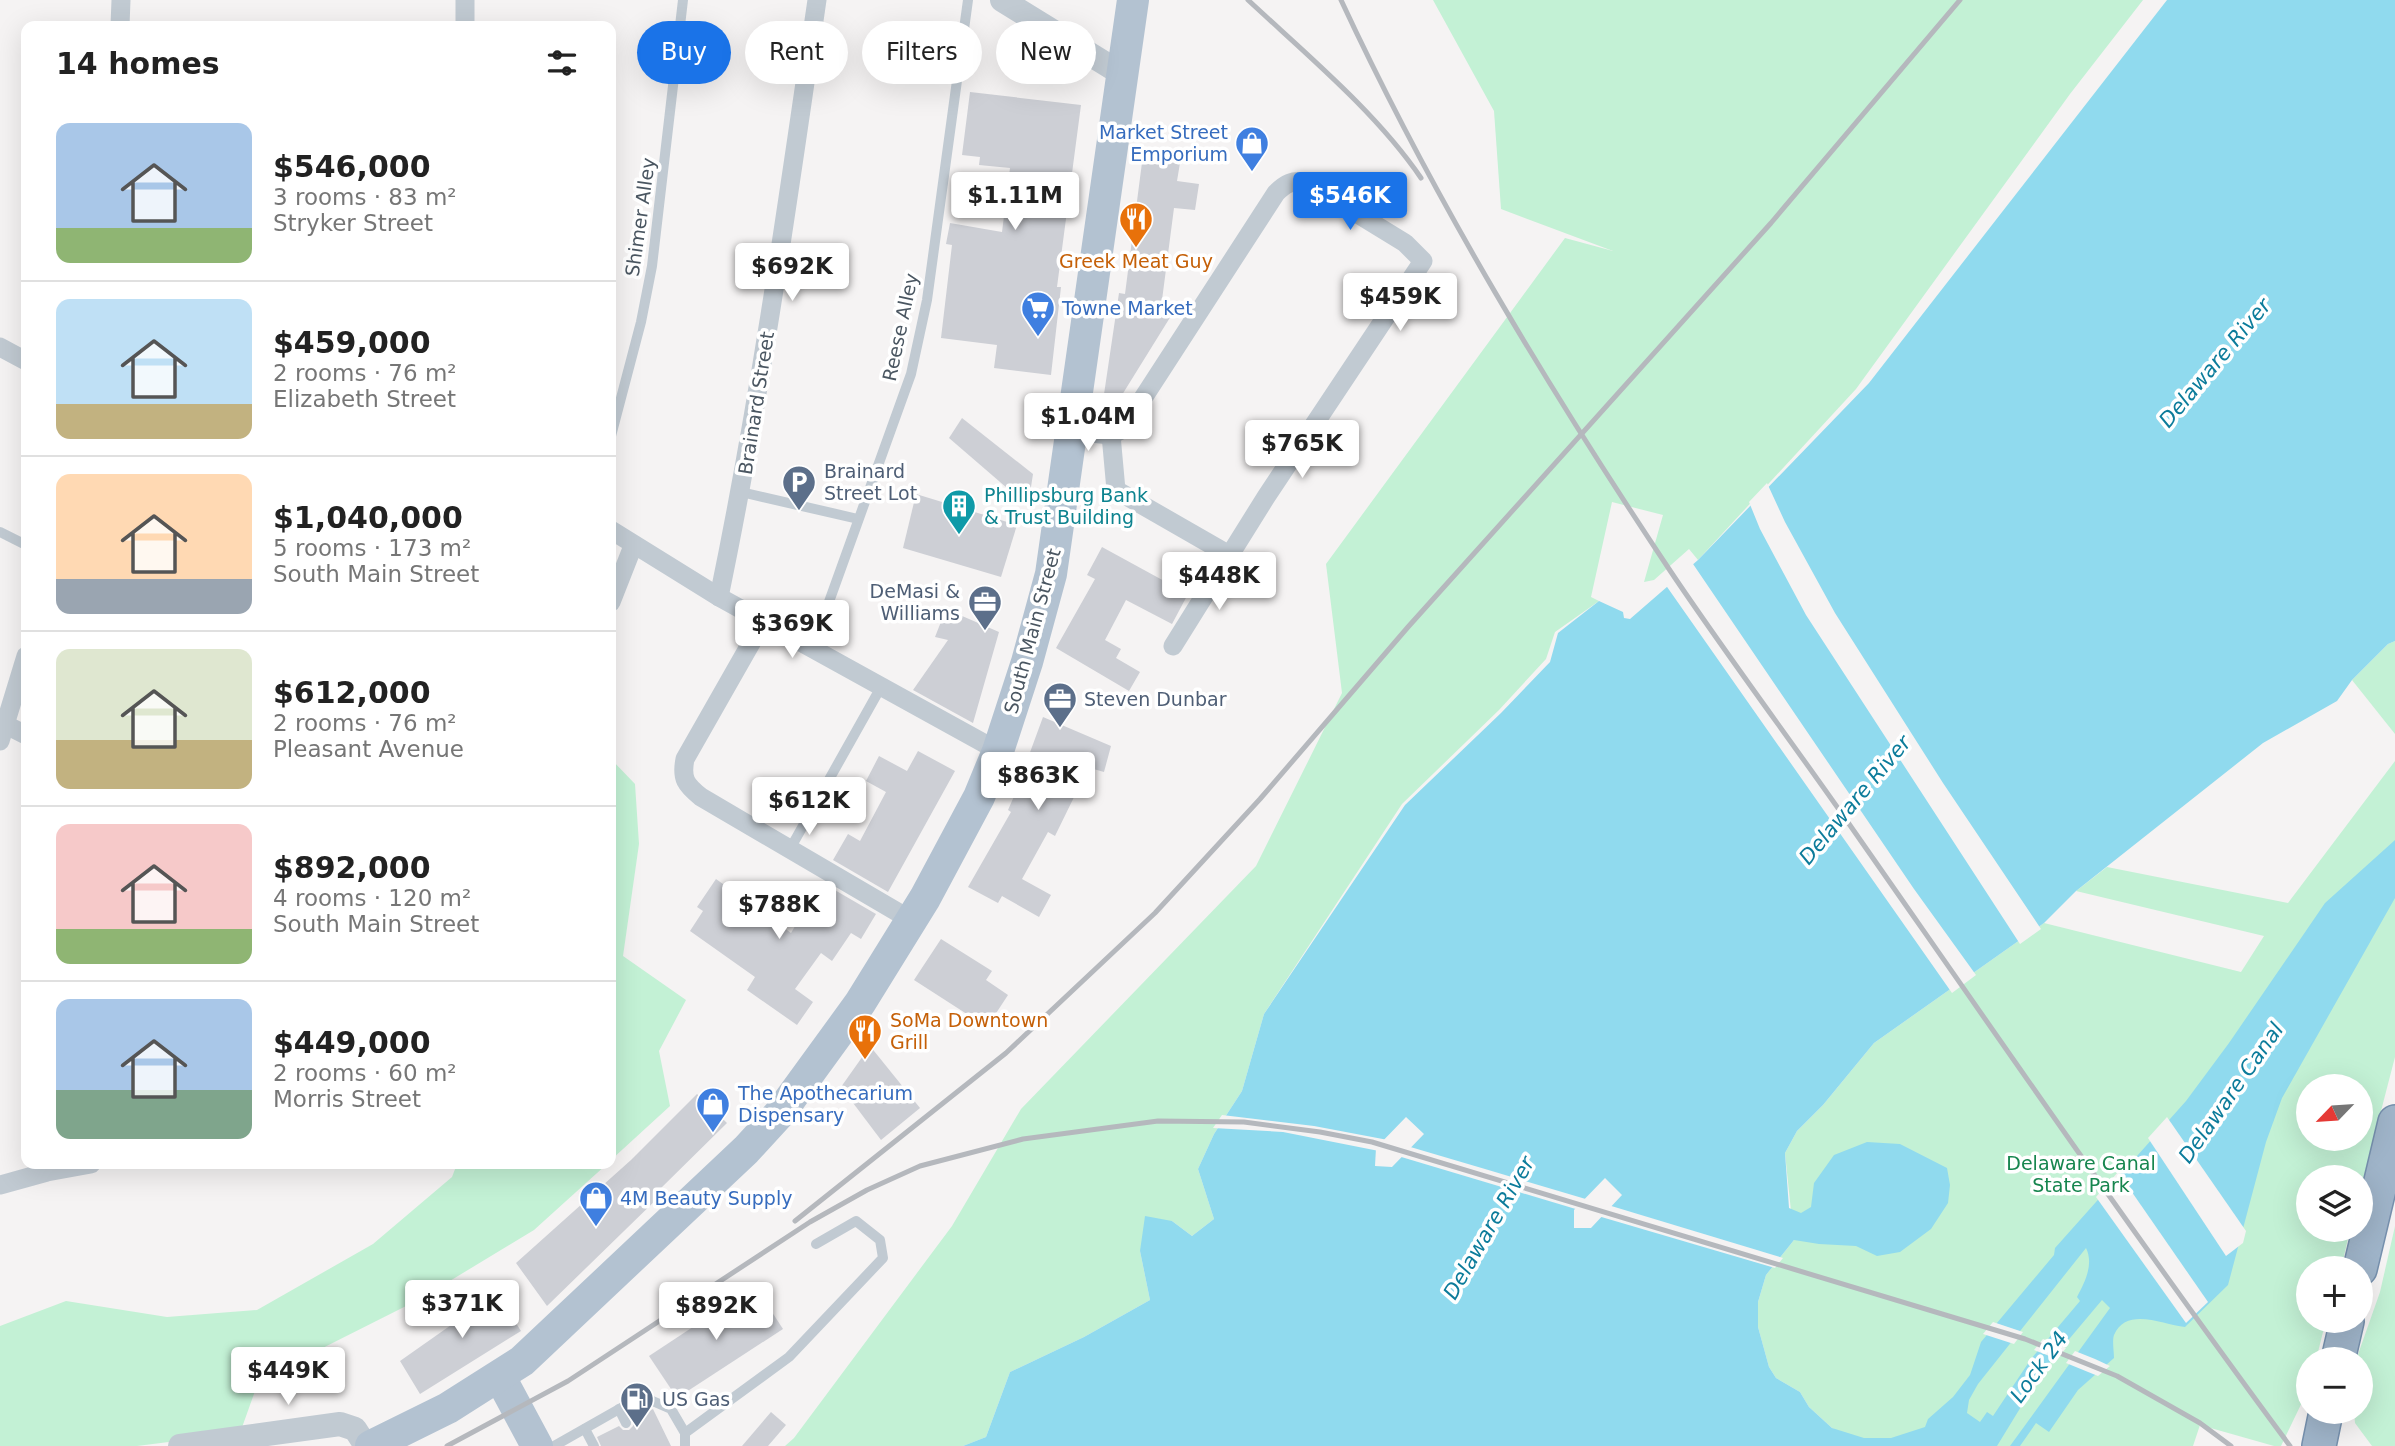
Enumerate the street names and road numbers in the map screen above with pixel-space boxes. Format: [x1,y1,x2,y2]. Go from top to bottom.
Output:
street label: Shimer Alley [621,156,659,278]
street label: Reese Alley [878,271,922,383]
street label: Brainard Street [734,330,778,476]
street label: South Main Street [999,546,1065,716]

